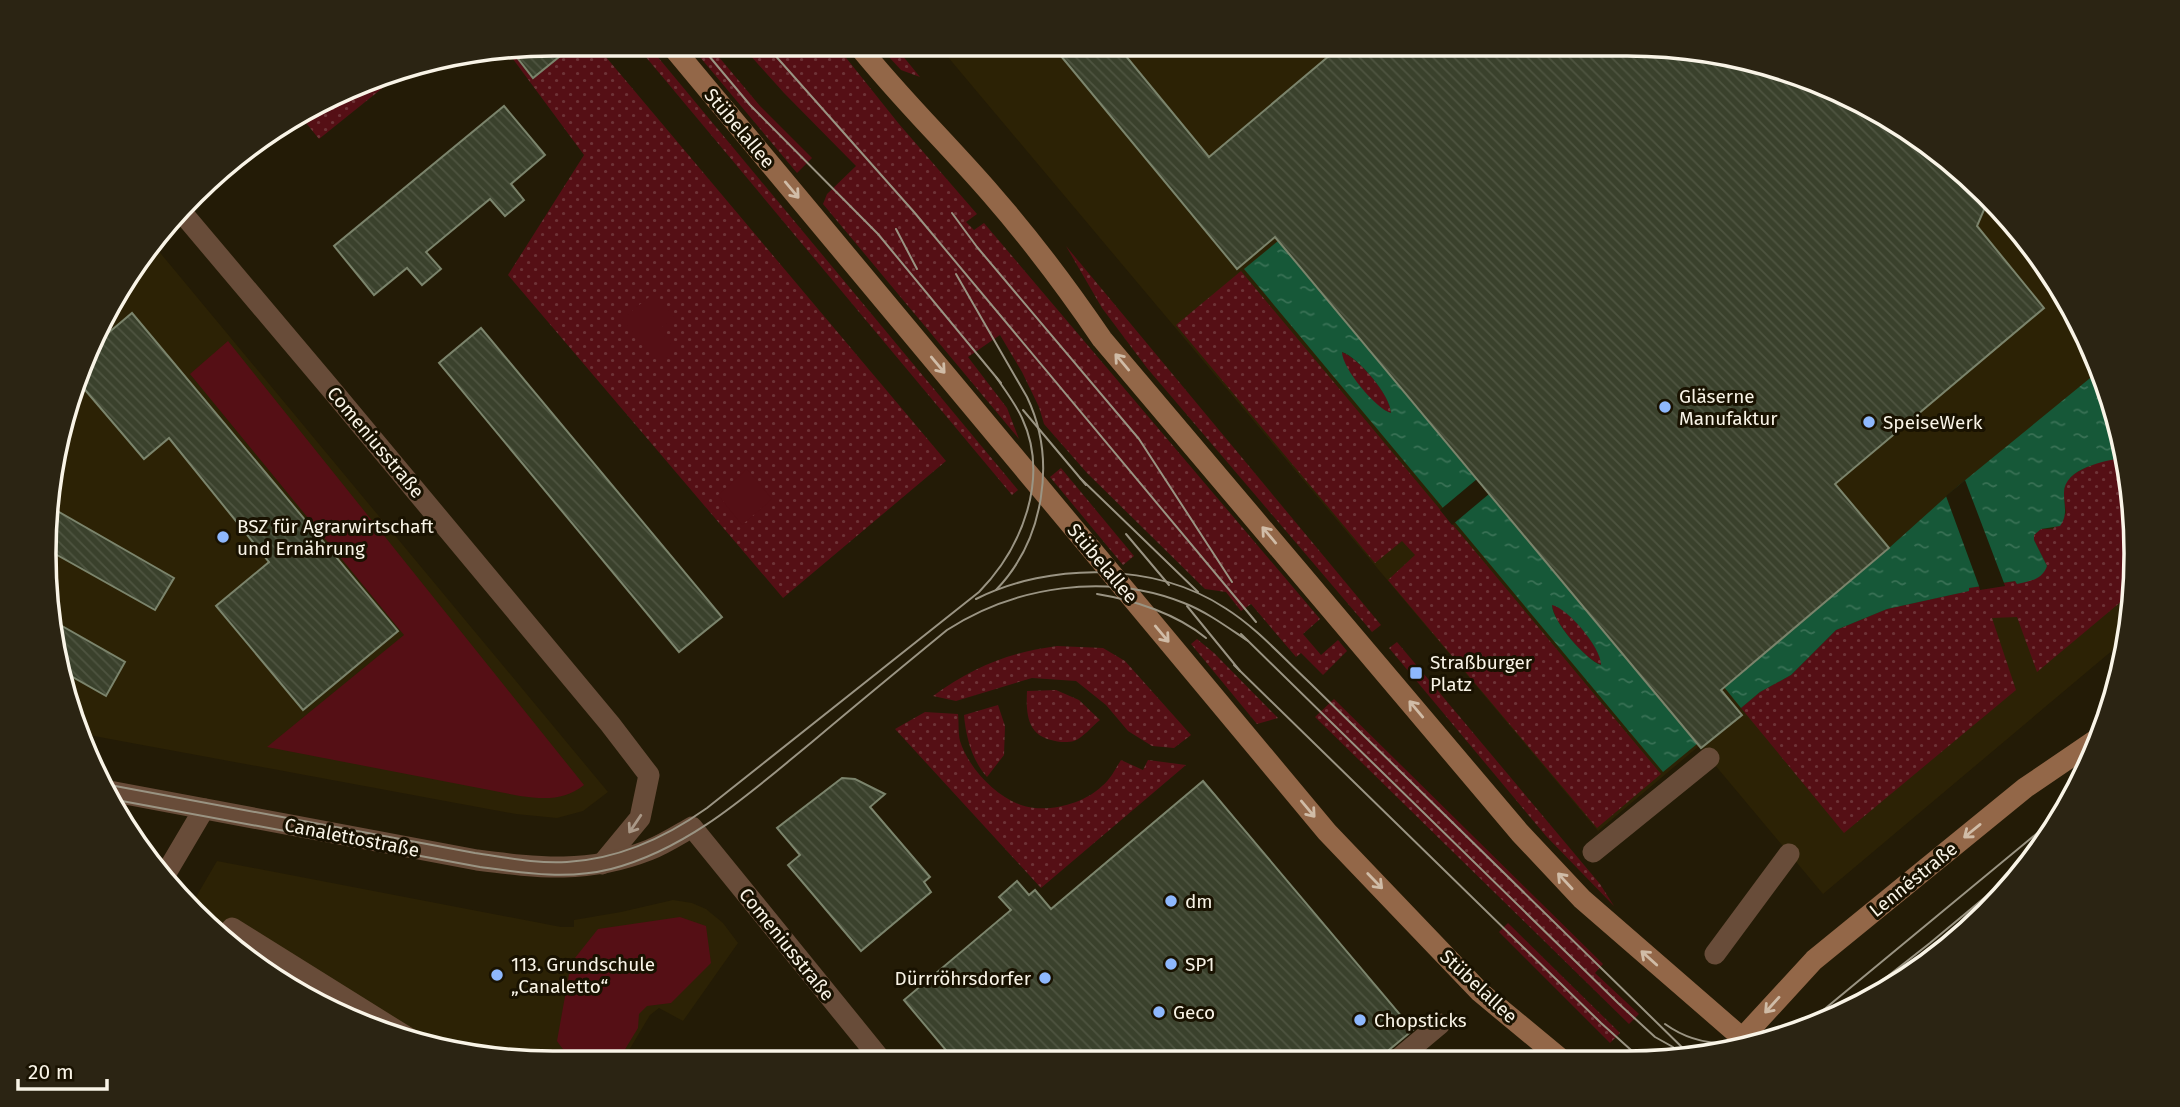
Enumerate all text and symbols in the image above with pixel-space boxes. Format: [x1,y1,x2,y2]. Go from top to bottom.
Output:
street label: Stübelallee [700,84,780,173]
one-way arrow [784,181,800,199]
one-way arrow [1114,353,1130,371]
one-way arrow [930,355,946,373]
street label: Comeniusstraße [322,382,429,503]
place label: Gläserne Manufaktur [1679,385,1778,430]
marker: Gläserne Manufaktur [1657,399,1673,415]
place label: SpeiseWerk [1883,411,1983,434]
marker: SpeiseWerk [1861,414,1877,430]
place label: BSZ für Agrarwirtschaft und Ernährung [237,515,434,560]
street label: Stübelallee [1063,519,1143,608]
one-way arrow [1261,526,1277,544]
marker: BSZ für Agrarwirtschaft und Ernährung [215,529,231,545]
one-way arrow [1155,624,1170,642]
place label: Straßburger Platz [1430,651,1533,696]
marker: Straßburger Platz [1408,665,1424,681]
one-way arrow [1408,700,1424,718]
one-way arrow [1300,799,1316,817]
street label: Canalettostraße [283,813,421,862]
one-way arrow [627,814,642,833]
one-way arrow [1963,823,1981,839]
street label: Lennéstraße [1865,837,1962,922]
one-way arrow [1366,872,1383,889]
one-way arrow [1557,872,1573,890]
street label: Comeniusstraße [734,883,839,1005]
place label: dm [1185,890,1213,913]
marker: dm [1163,893,1179,909]
street label: Stübelallee [1435,945,1522,1028]
one-way arrow [1641,949,1658,966]
place label: 113. Grundschule „Canaletto“ [511,953,655,998]
place label: SP1 [1185,953,1214,976]
marker: SP1 [1163,956,1179,972]
marker: 113. Grundschule „Canaletto“ [489,967,505,983]
place label: Dürrröhrsdorfer [894,967,1032,990]
marker: Dürrröhrsdorfer [1037,970,1053,986]
one-way arrow [1764,996,1780,1014]
place label: Geco [1173,1001,1215,1024]
marker: Geco [1151,1004,1167,1020]
place label: Chopsticks [1374,1009,1467,1032]
marker: Chopsticks [1352,1012,1368,1028]
scale bar [18,1048,107,1092]
text: 20 m [28,1059,74,1085]

